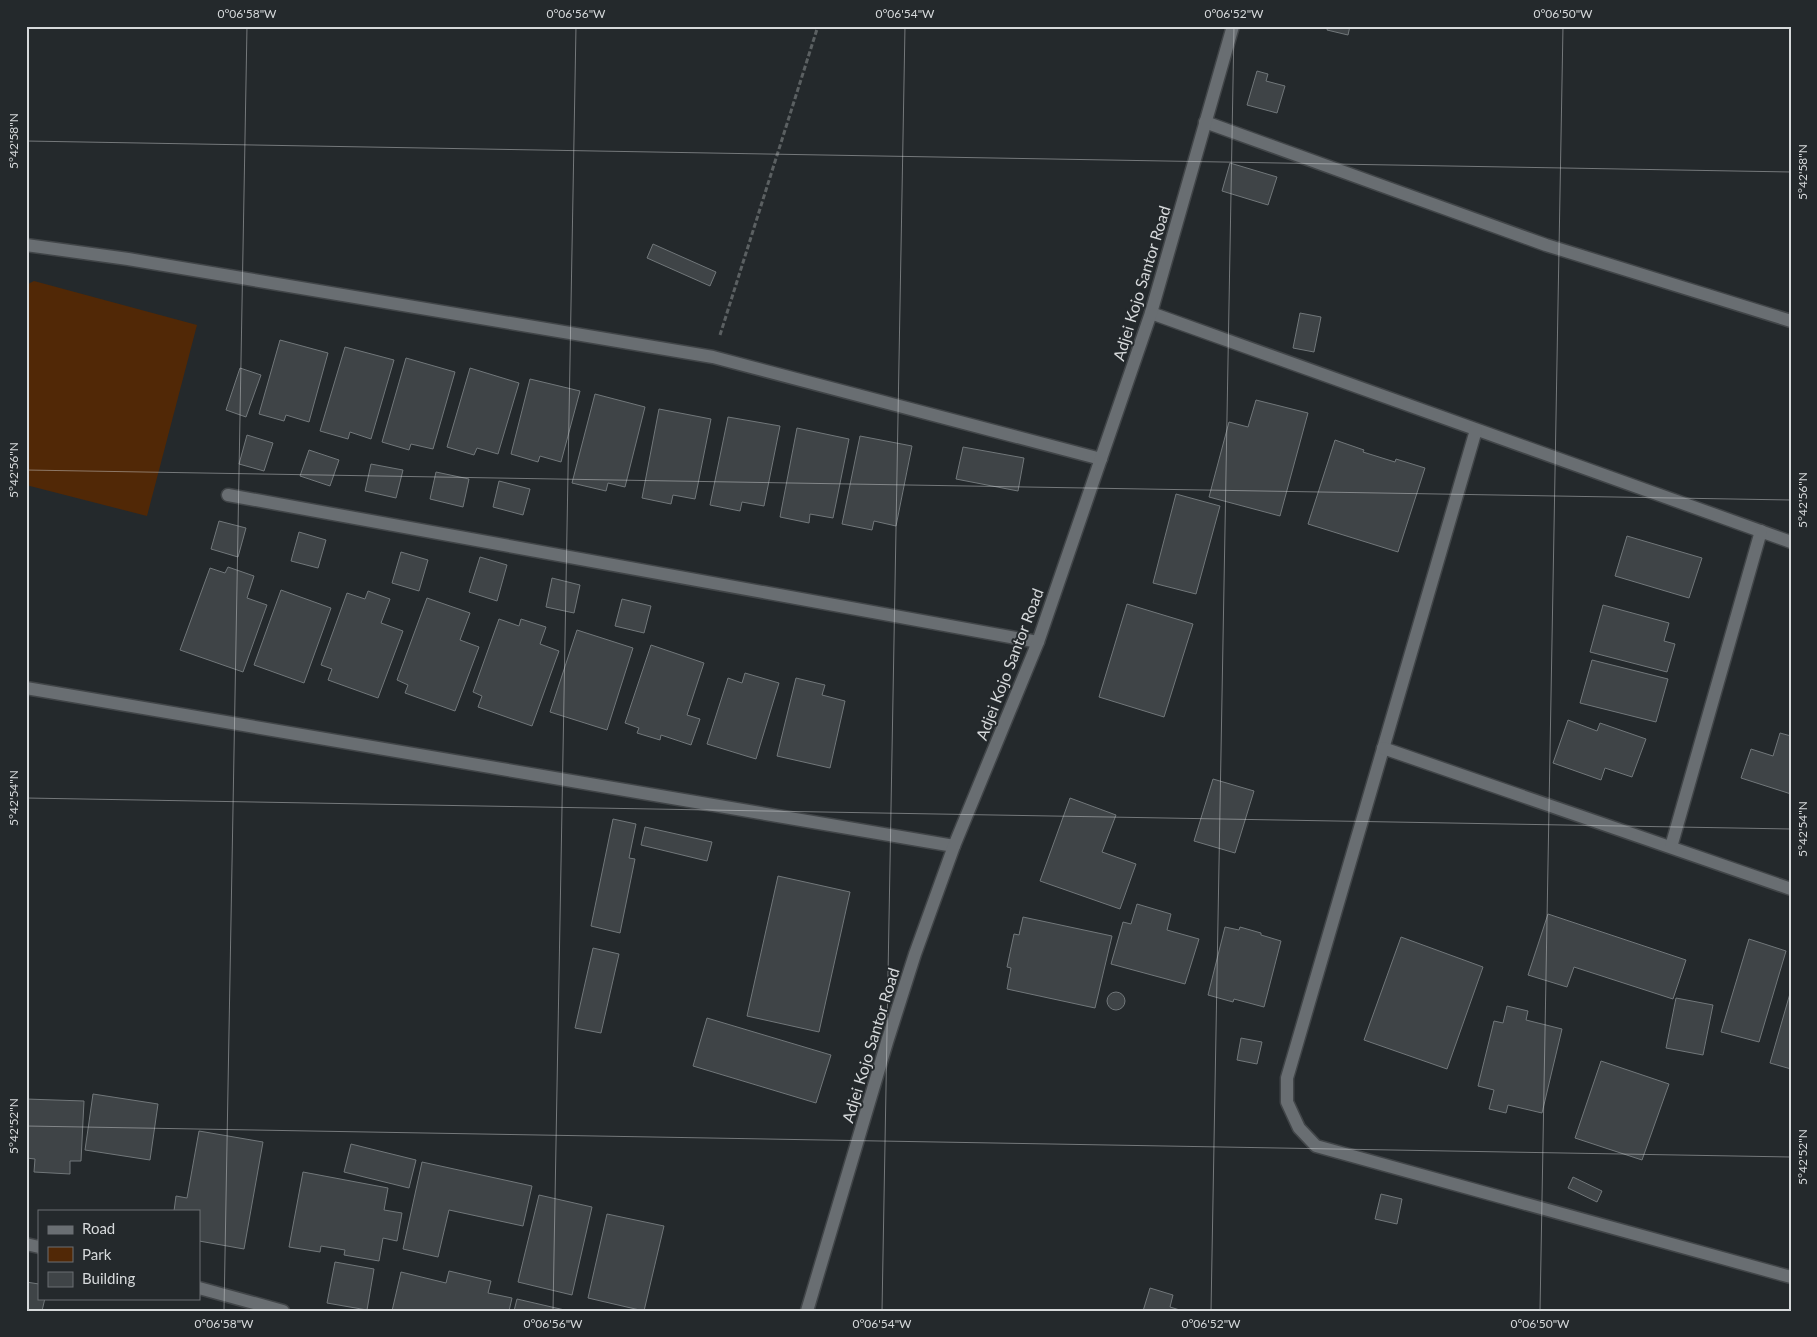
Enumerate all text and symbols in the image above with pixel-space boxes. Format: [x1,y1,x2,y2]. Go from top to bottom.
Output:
text: 0°06'58"W [217,6,277,21]
text: 0°06'56"W [546,6,606,21]
text: 0°06'54"W [875,6,935,21]
text: 0°06'52"W [1204,6,1264,21]
text: 0°06'50"W [1533,6,1593,21]
text: 5°42'58"N [6,113,21,169]
text: 5°42'58"N [1795,144,1810,200]
street label: Adjei Kojo Santor Road [1108,203,1174,363]
text: 5°42'56"N [6,442,21,498]
text: 5°42'56"N [1795,472,1810,528]
street label: Adjei Kojo Santor Road [971,585,1047,743]
text: 5°42'54"N [6,770,21,826]
text: 5°42'54"N [1795,801,1810,857]
street label: Adjei Kojo Santor Road [837,965,903,1125]
text: 5°42'52"N [6,1098,21,1154]
text: 5°42'52"N [1795,1129,1810,1185]
legend [38,1210,200,1300]
text: Road [82,1219,115,1237]
text: Park [82,1245,112,1263]
text: Building [82,1269,135,1287]
text: 0°06'58"W [194,1316,254,1331]
text: 0°06'56"W [523,1316,583,1331]
text: 0°06'54"W [852,1316,912,1331]
text: 0°06'52"W [1181,1316,1241,1331]
text: 0°06'50"W [1510,1316,1570,1331]

